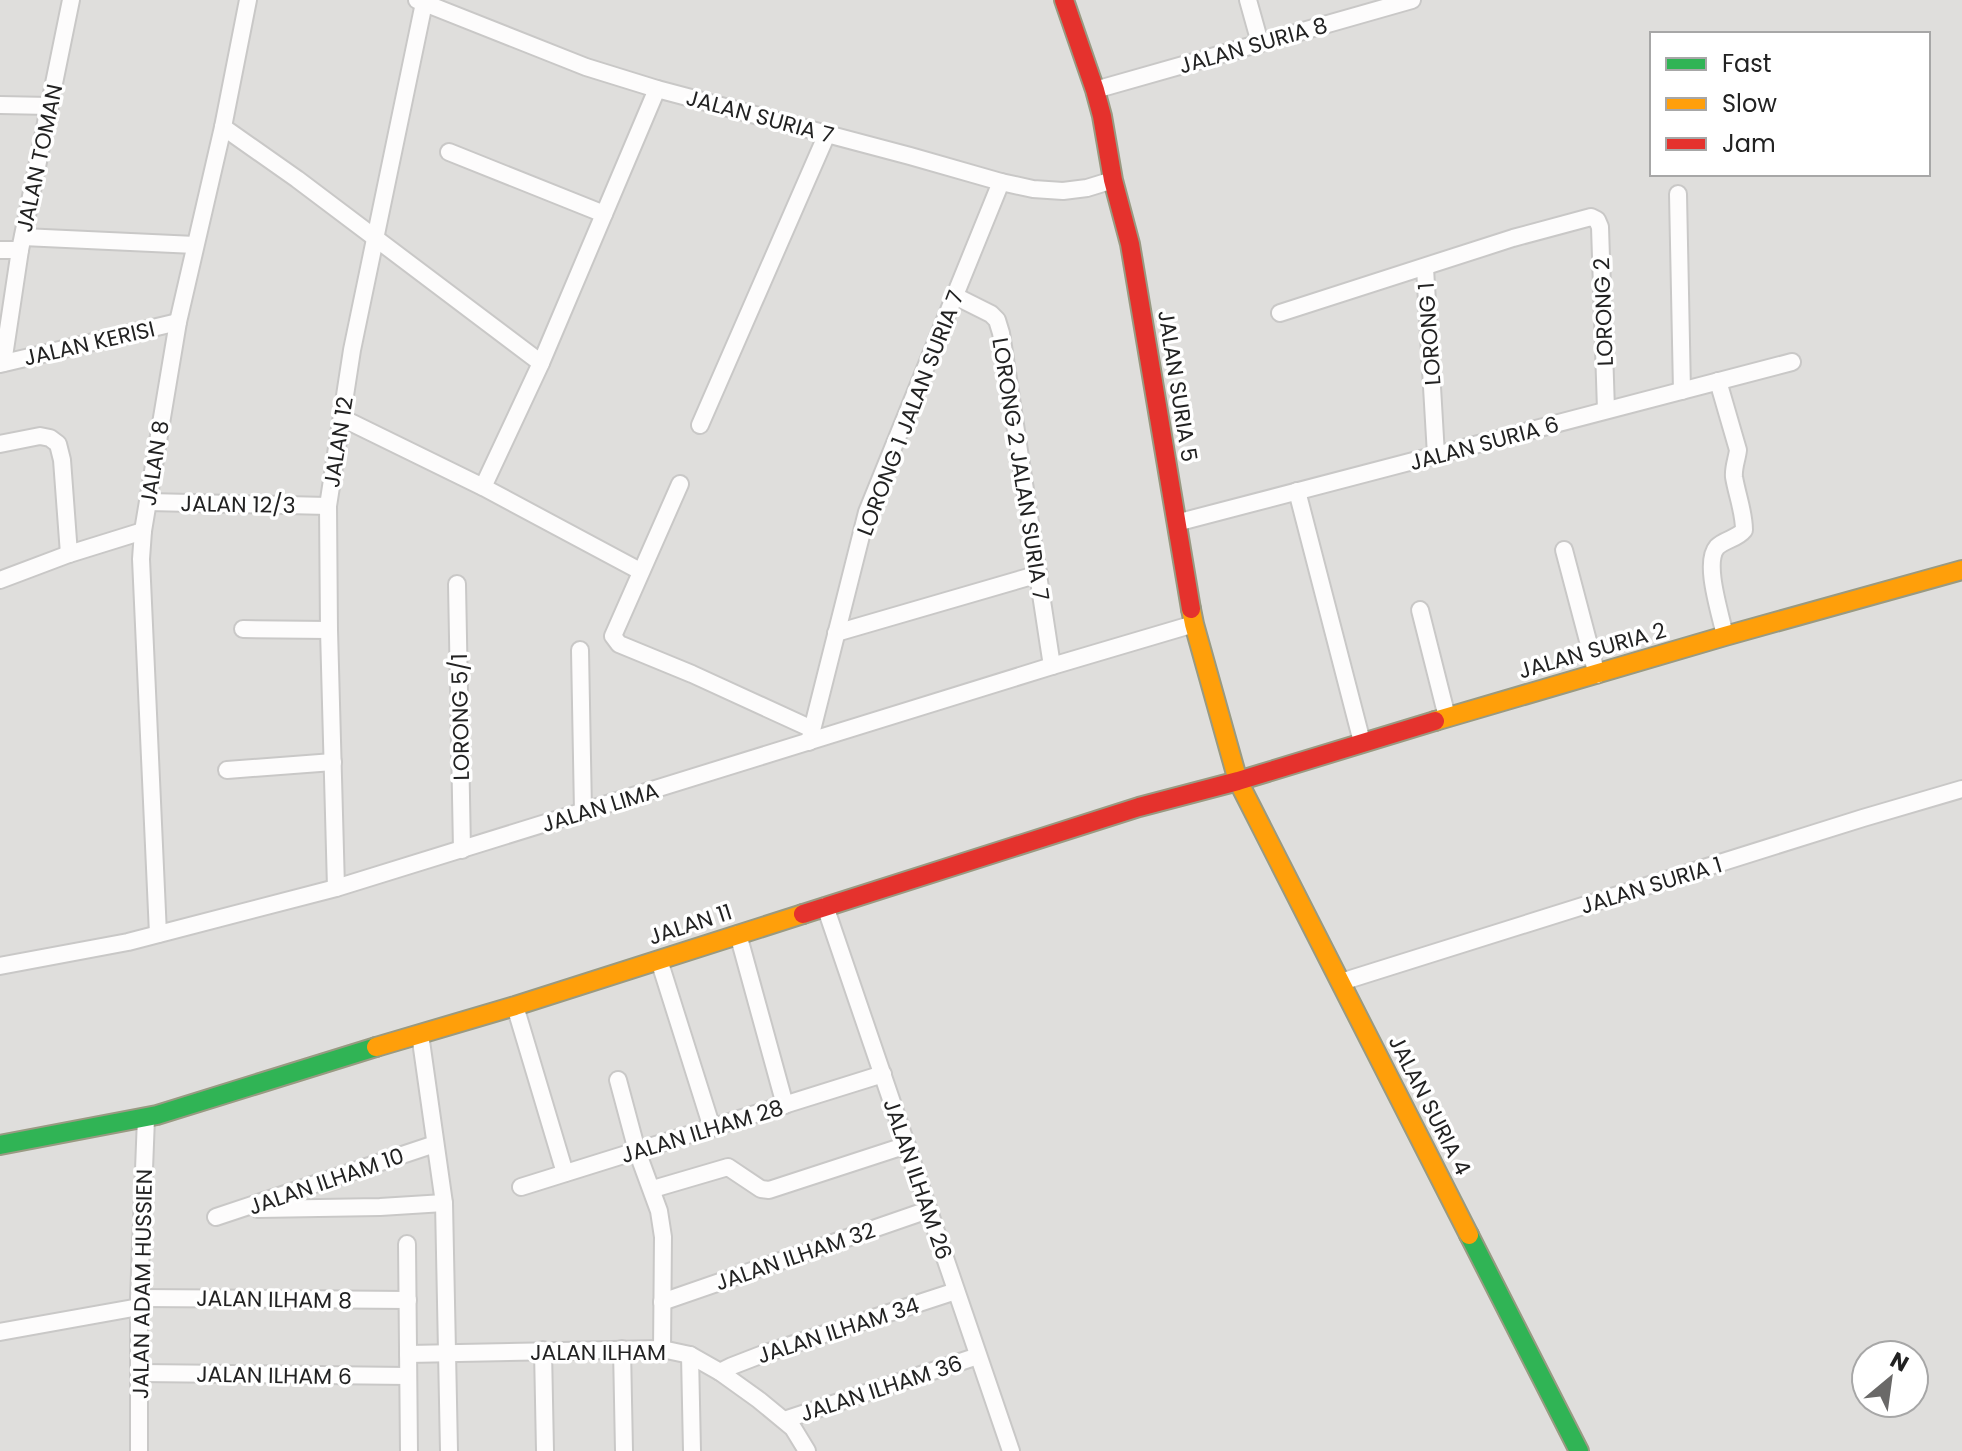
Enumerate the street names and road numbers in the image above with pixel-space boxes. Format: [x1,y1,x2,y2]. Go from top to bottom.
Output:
street label: JALAN SURIA 8 [1175,9,1331,82]
street label: JALAN TOMAN [9,81,70,235]
street label: JALAN SURIA 7 [683,82,837,151]
street label: LORONG 2 [1586,257,1621,367]
street label: LORONG 1 [1410,282,1449,386]
street label: LORONG 1 JALAN SURIA 7 [849,286,972,540]
street label: JALAN SURIA 5 [1150,308,1205,464]
street label: JALAN KERISI [20,313,158,374]
street label: LORONG 2 JALAN SURIA 7 [984,335,1057,603]
street label: JALAN 12 [316,394,361,490]
street label: JALAN SURIA 6 [1406,409,1562,478]
street label: JALAN 8 [132,418,177,508]
street label: JALAN 12/3 [180,488,296,521]
street label: JALAN SURIA 2 [1515,615,1670,686]
street label: LORONG 5/1 [444,653,477,781]
street label: JALAN LIMA [538,775,663,840]
street label: JALAN SURIA 1 [1577,849,1726,922]
street label: JALAN 11 [644,896,736,953]
street label: JALAN SURIA 4 [1381,1030,1478,1181]
street label: JALAN ILHAM 28 [617,1092,787,1171]
street label: JALAN ILHAM 26 [875,1094,960,1264]
street label: JALAN ILHAM 10 [244,1140,408,1223]
street label: JALAN ADAM HUSSIEN [125,1169,160,1399]
street label: JALAN ILHAM 32 [711,1215,879,1298]
street label: JALAN ILHAM 8 [196,1283,352,1316]
street label: JALAN ILHAM 34 [753,1290,923,1371]
street label: JALAN ILHAM [530,1337,666,1368]
street label: JALAN ILHAM 36 [796,1348,966,1429]
street label: JALAN ILHAM 6 [196,1359,352,1392]

